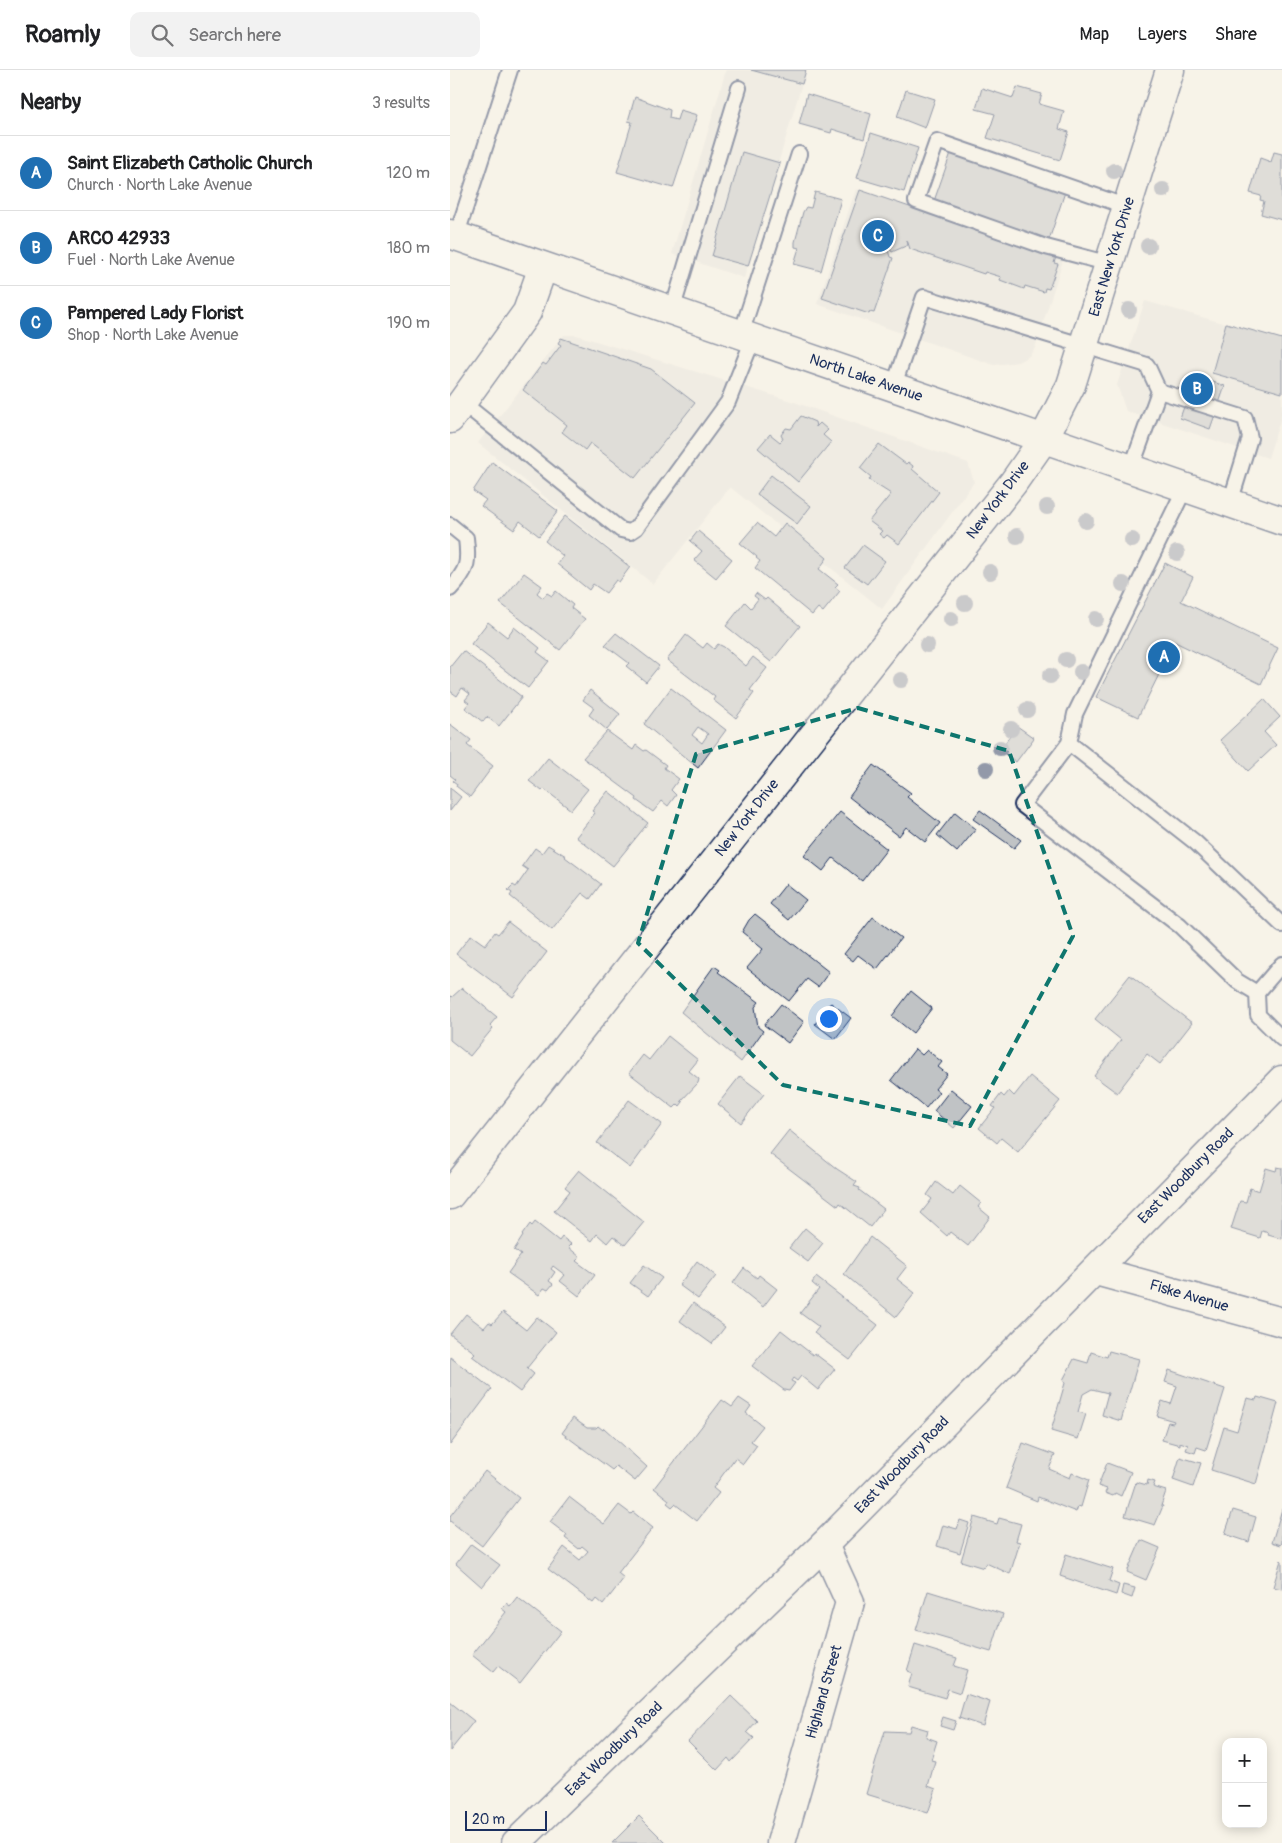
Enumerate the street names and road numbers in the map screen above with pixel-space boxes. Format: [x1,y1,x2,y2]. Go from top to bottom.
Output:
street label: East New York Drive [1085,194,1139,319]
street label: North Lake Avenue [807,350,926,406]
street label: New York Drive [962,457,1034,543]
street label: New York Drive [711,775,784,861]
street label: East Woodbury Road [1134,1124,1238,1228]
street label: Fiske Avenue [1147,1276,1231,1317]
street label: East Woodbury Road [851,1412,953,1518]
street label: Highland Street [802,1642,847,1741]
street label: East Woodbury Road [561,1698,667,1800]

